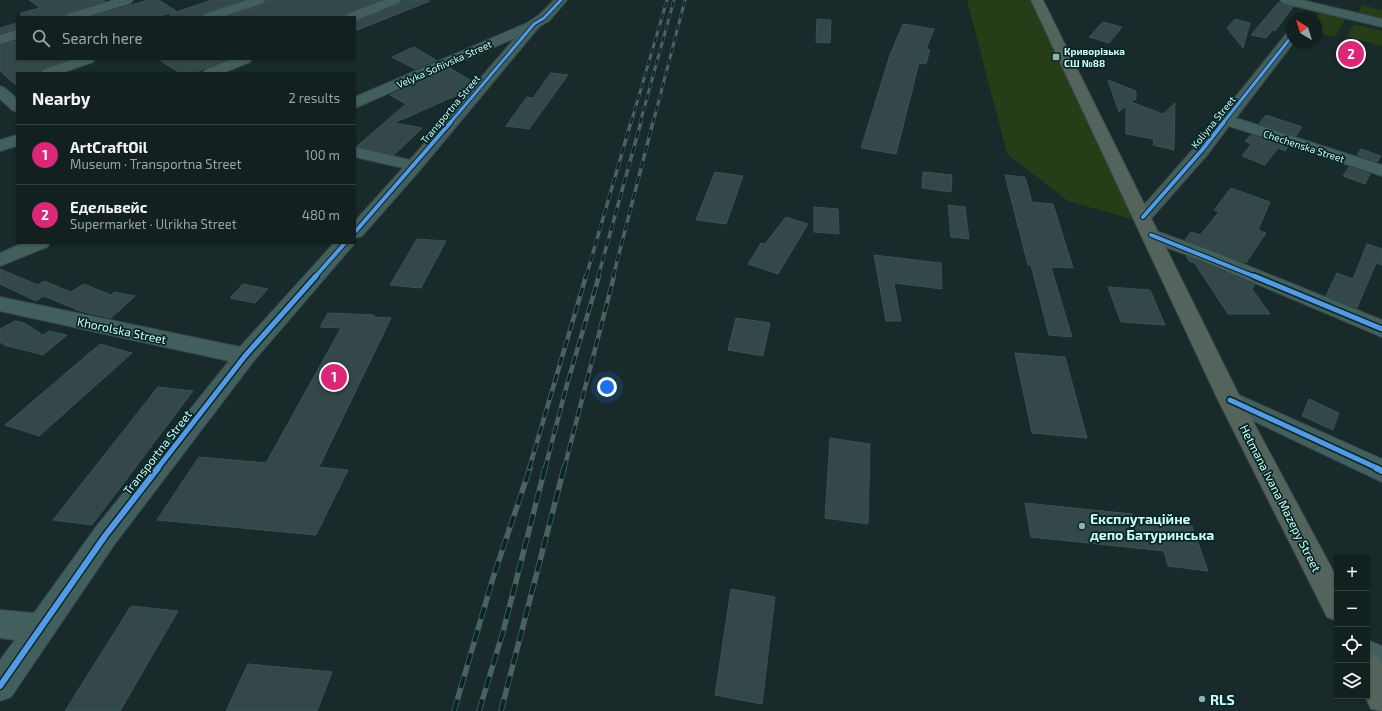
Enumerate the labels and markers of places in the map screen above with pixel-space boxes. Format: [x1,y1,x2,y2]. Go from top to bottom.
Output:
pin: 2 [1338,39,1364,69]
place label: Криворізька СШ №88 [1064,45,1125,69]
marker: Криворізька СШ №88 [1051,52,1061,62]
pin: 1 [321,362,347,392]
place label: Експлутаційне депо Батуринська [1090,510,1214,543]
marker: Експлутаційне депо Батуринська [1077,521,1087,531]
place label: RLS [1210,691,1235,708]
marker: RLS [1197,694,1207,704]

